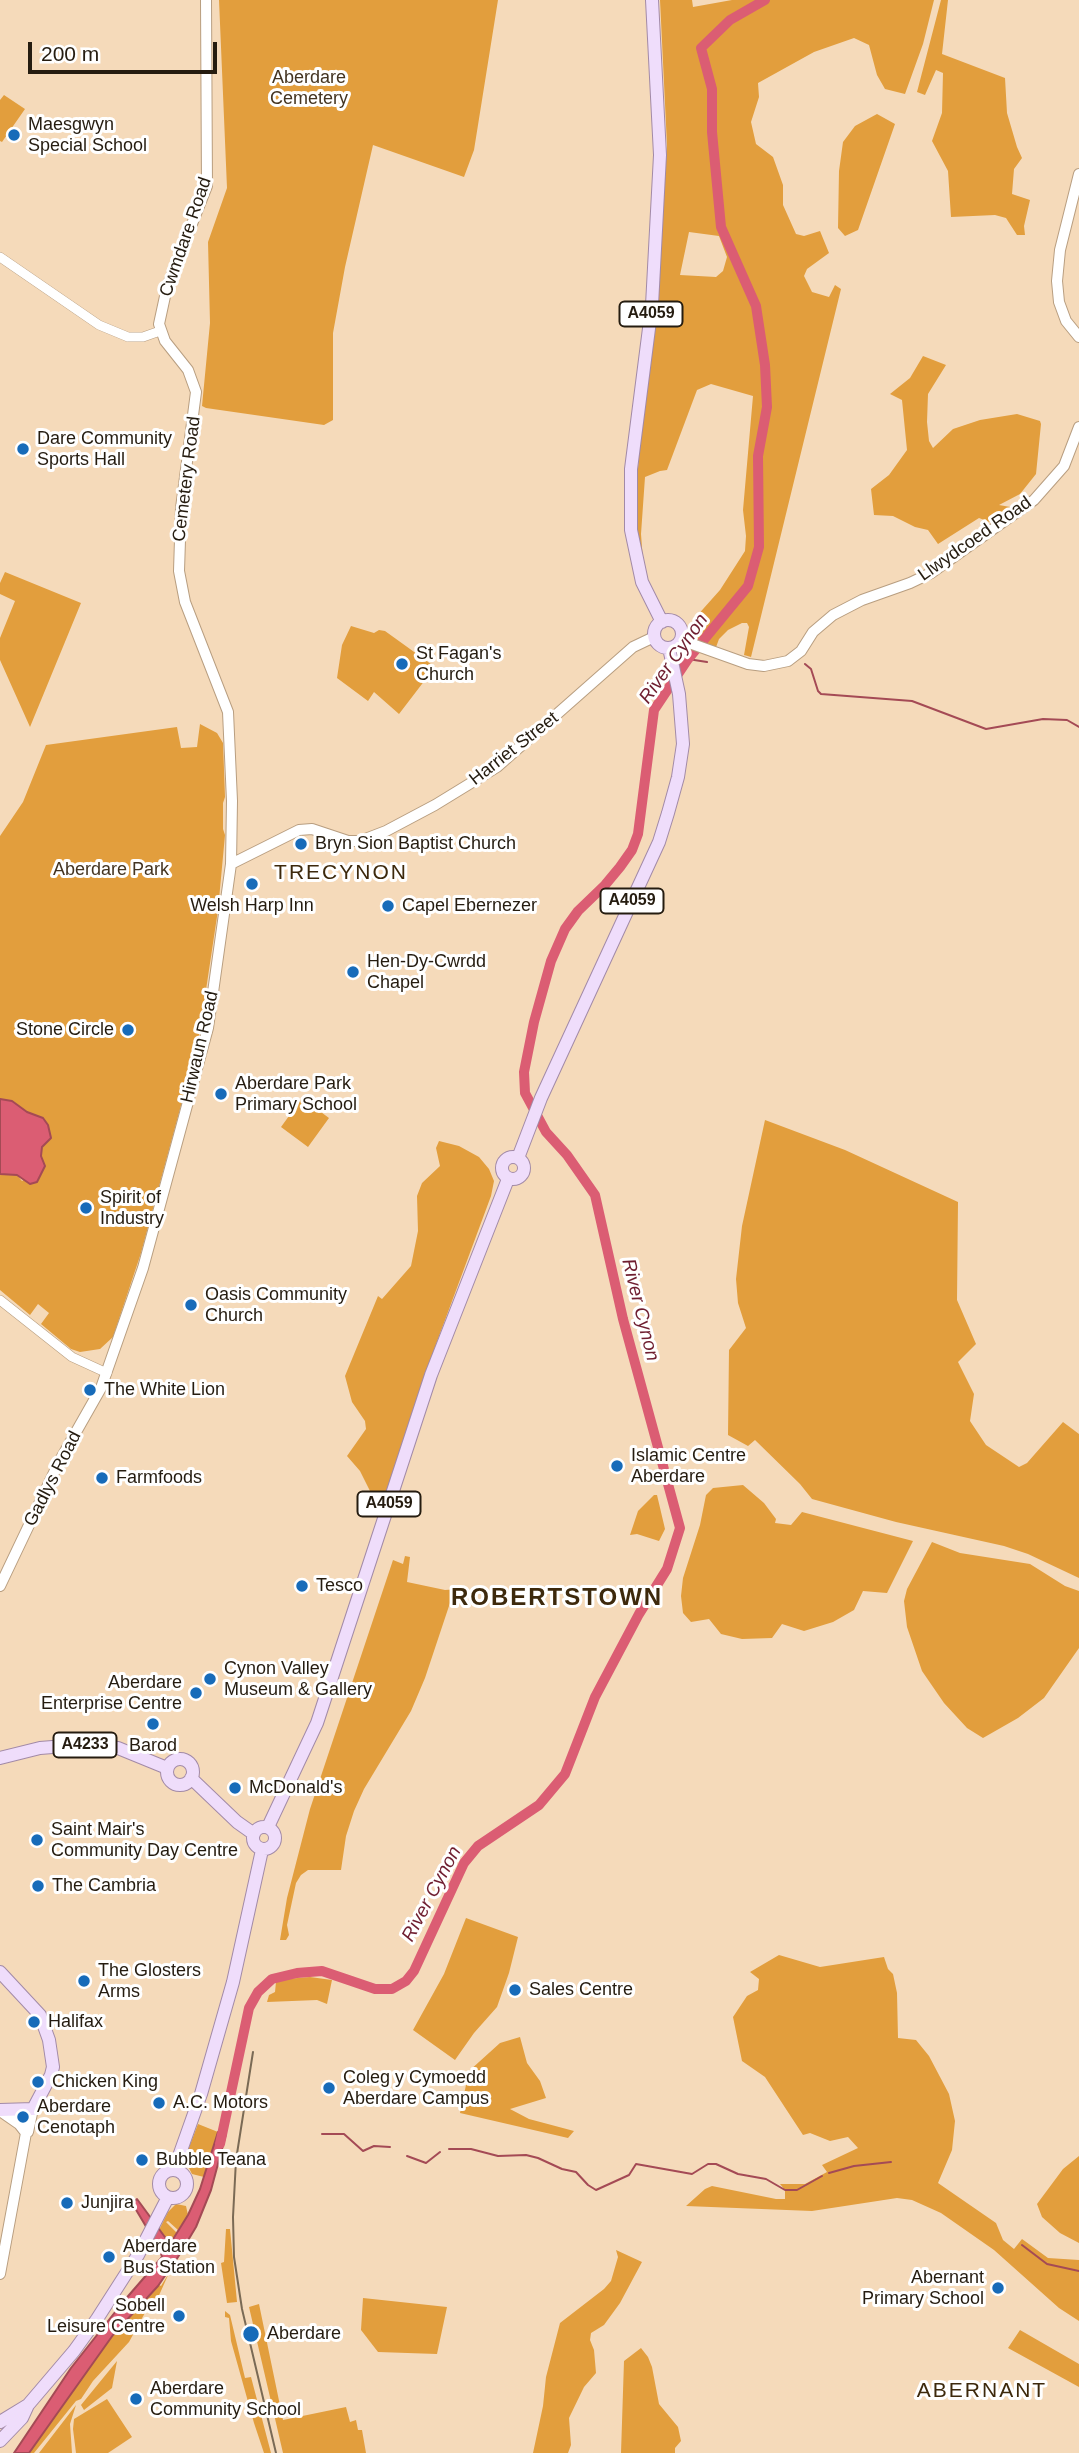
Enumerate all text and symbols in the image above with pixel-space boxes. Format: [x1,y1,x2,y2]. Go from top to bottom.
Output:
scale bar [32,28,220,72]
text: 200 m [41,42,99,65]
park label: Aberdare Cemetery [270,67,348,110]
place label: Maesgwyn Special School [28,114,147,156]
marker: Maesgwyn Special School [6,127,22,143]
street label: Cwmdare Road [155,174,217,300]
road number: A4059 [620,302,682,326]
street label: Cemetery Road [169,415,205,543]
place label: Dare Community Sports Hall [37,428,172,471]
marker: Dare Community Sports Hall [15,441,31,457]
street label: Llwydcoed Road [914,492,1036,586]
water label: River Cynon [635,610,713,708]
place label: St Fagan's Church [416,643,501,686]
marker: St Fagan's Church [394,656,410,672]
street label: Harriet Street [465,708,563,790]
place label: Bryn Sion Baptist Church [315,833,516,855]
marker: Bryn Sion Baptist Church [293,836,309,852]
park label: Aberdare Park [53,859,169,881]
district label: TRECYNON [275,860,407,886]
marker: Welsh Harp Inn [244,876,260,892]
road number: A4059 [600,888,664,914]
place label: Welsh Harp Inn [190,895,314,917]
place label: Capel Ebernezer [402,895,537,917]
marker: Capel Ebernezer [380,898,396,914]
place label: Hen-Dy-Cwrdd Chapel [367,951,486,993]
marker: Hen-Dy-Cwrdd Chapel [345,964,361,980]
street label: Hirwaun Road [177,989,223,1105]
place label: Stone Circle [16,1019,114,1041]
marker: Stone Circle [120,1022,136,1038]
place label: Aberdare Park Primary School [235,1073,357,1116]
marker: Aberdare Park Primary School [213,1086,229,1102]
place label: Spirit of Industry [100,1187,164,1230]
marker: Spirit of Industry [78,1200,94,1216]
water label: River Cynon [616,1257,664,1363]
place label: Oasis Community Church [205,1284,347,1326]
marker: Oasis Community Church [183,1297,199,1313]
place label: The White Lion [104,1379,225,1401]
marker: The White Lion [82,1382,98,1398]
street label: Gadlys Road [20,1428,86,1530]
place label: Islamic Centre Aberdare [631,1445,746,1488]
marker: Islamic Centre Aberdare [609,1458,625,1474]
place label: Farmfoods [116,1467,202,1489]
marker: Farmfoods [94,1470,110,1486]
road number: A4059 [358,1492,420,1516]
place label: Tesco [316,1575,363,1597]
marker: Tesco [294,1578,310,1594]
district label: ROBERTSTOWN [452,1584,662,1612]
place label: Cynon Valley Museum & Gallery [224,1658,372,1700]
marker: Cynon Valley Museum & Gallery [202,1671,218,1687]
place label: Aberdare Enterprise Centre [41,1672,182,1714]
marker: Aberdare Enterprise Centre [188,1685,204,1701]
marker: Barod [145,1716,161,1732]
road number: A4233 [54,1732,116,1758]
place label: Barod [129,1735,177,1757]
place label: McDonald's [249,1777,342,1799]
marker: McDonald's [227,1780,243,1796]
place label: Saint Mair's Community Day Centre [51,1819,238,1862]
marker: Saint Mair's Community Day Centre [29,1832,45,1848]
water label: River Cynon [397,1842,467,1946]
place label: The Cambria [52,1875,156,1897]
marker: The Cambria [30,1878,46,1894]
place label: The Glosters Arms [98,1960,201,2002]
marker: The Glosters Arms [76,1973,92,1989]
place label: Sales Centre [529,1979,633,2001]
marker: Sales Centre [507,1982,523,1998]
place label: Halifax [48,2011,103,2033]
marker: Halifax [26,2014,42,2030]
place label: Coleg y Cymoedd Aberdare Campus [343,2067,489,2110]
place label: Chicken King [52,2071,158,2093]
marker: Chicken King [30,2074,46,2090]
marker: Coleg y Cymoedd Aberdare Campus [321,2080,337,2096]
place label: A.C. Motors [173,2092,268,2114]
marker: A.C. Motors [151,2095,167,2111]
place label: Aberdare Cenotaph [37,2096,115,2138]
marker: Aberdare Cenotaph [15,2109,31,2125]
place label: Bubble Teana [156,2149,266,2171]
marker: Bubble Teana [134,2152,150,2168]
place label: Junjira [81,2192,134,2214]
marker: Junjira [59,2195,75,2211]
place label: Aberdare Bus Station [123,2236,215,2278]
marker: Aberdare Bus Station [101,2249,117,2265]
place label: Abernant Primary School [862,2267,984,2310]
marker: Abernant Primary School [990,2280,1006,2296]
place label: Sobell Leisure Centre [47,2295,165,2338]
marker: Sobell Leisure Centre [171,2308,187,2324]
place label: Aberdare [267,2323,341,2345]
marker: Aberdare [241,2324,261,2344]
place label: Aberdare Community School [150,2378,301,2420]
district label: ABERNANT [918,2378,1046,2404]
marker: Aberdare Community School [128,2391,144,2407]

